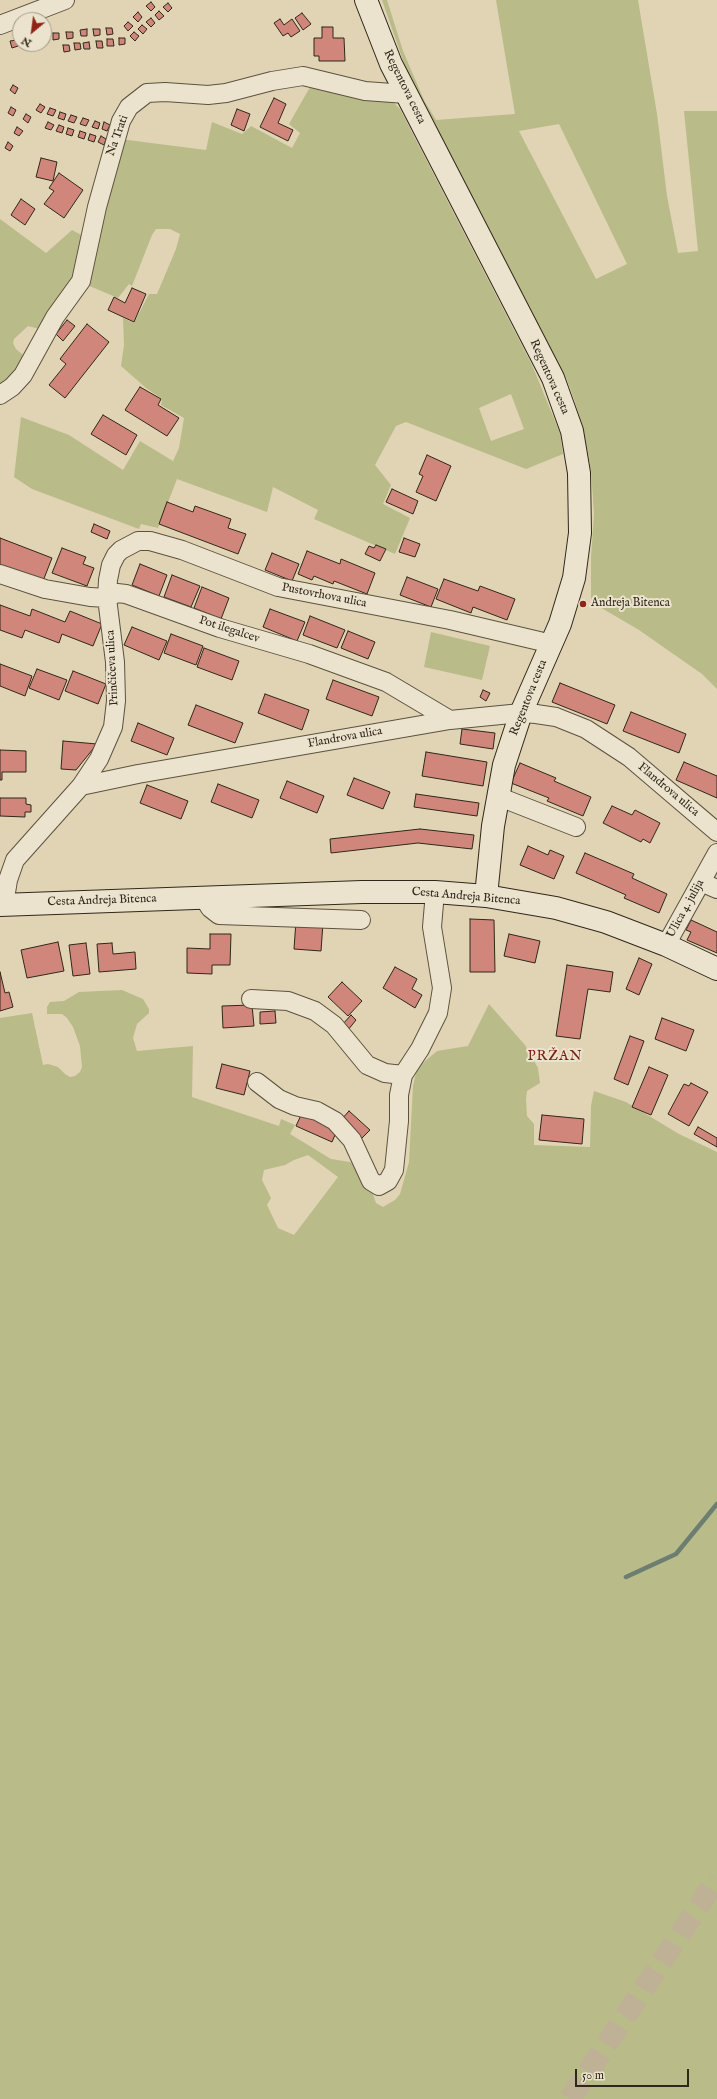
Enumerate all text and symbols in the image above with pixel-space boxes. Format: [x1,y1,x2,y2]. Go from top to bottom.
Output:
north arrow [12,12,52,52]
text: N [19,33,34,50]
street label: Regentova cesta [380,48,428,126]
street label: Na Trati [104,114,132,158]
street label: Regentova cesta [526,337,572,417]
street label: Pustovrhova ulica [280,581,368,611]
place label: Andreja Bitenca [591,597,670,611]
marker: Andreja Bitenca [578,599,588,609]
street label: Pot ilegalcev [197,613,261,647]
street label: Prinčičeva ulica [104,630,122,706]
street label: Regentova cesta [507,658,551,738]
street label: Flandrova ulica [306,724,384,752]
street label: Flandrova ulica [634,760,702,820]
street label: Ulica 4. julija [664,877,708,941]
street label: Cesta Andreja Bitenca [411,885,521,909]
street label: Cesta Andreja Bitenca [47,892,157,910]
district label: PRŽAN [527,1049,583,1065]
scale bar [577,2061,691,2087]
text: 50 m [582,2068,604,2083]

